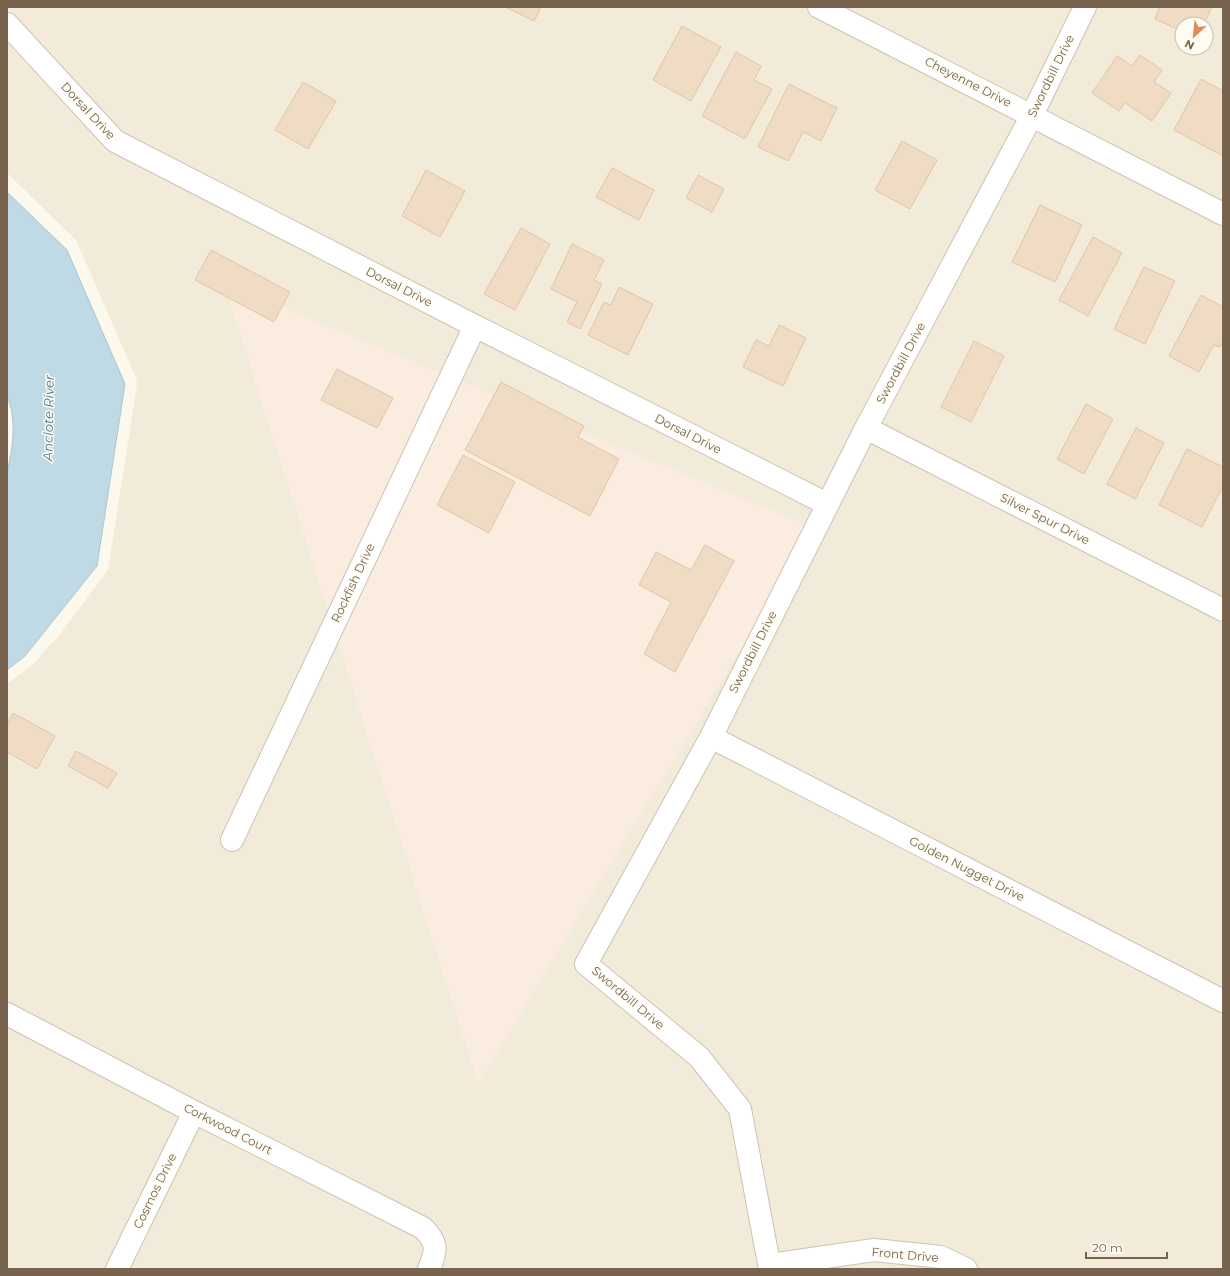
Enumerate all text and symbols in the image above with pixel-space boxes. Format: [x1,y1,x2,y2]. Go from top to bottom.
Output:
north arrow [1174,16,1214,56]
street label: Swordbill Drive [1024,32,1077,120]
text: N [1182,37,1197,53]
street label: Cheyenne Drive [922,53,1014,110]
street label: Dorsal Drive [58,79,119,142]
street label: Dorsal Drive [363,263,435,310]
street label: Swordbill Drive [873,319,928,406]
water label: Anclote River [39,374,57,462]
street label: Dorsal Drive [652,410,724,457]
street label: Silver Spur Drive [998,490,1092,548]
street label: Rockfish Drive [328,541,377,625]
street label: Swordbill Drive [725,608,780,695]
street label: Golden Nugget Drive [907,833,1027,904]
street label: Swordbill Drive [589,963,668,1032]
street label: Corkwood Court [181,1100,275,1157]
street label: Cosmos Drive [130,1151,179,1231]
scale bar [1086,1234,1167,1260]
text: 20 m [1092,1240,1123,1255]
street label: Front Drive [871,1244,939,1265]

